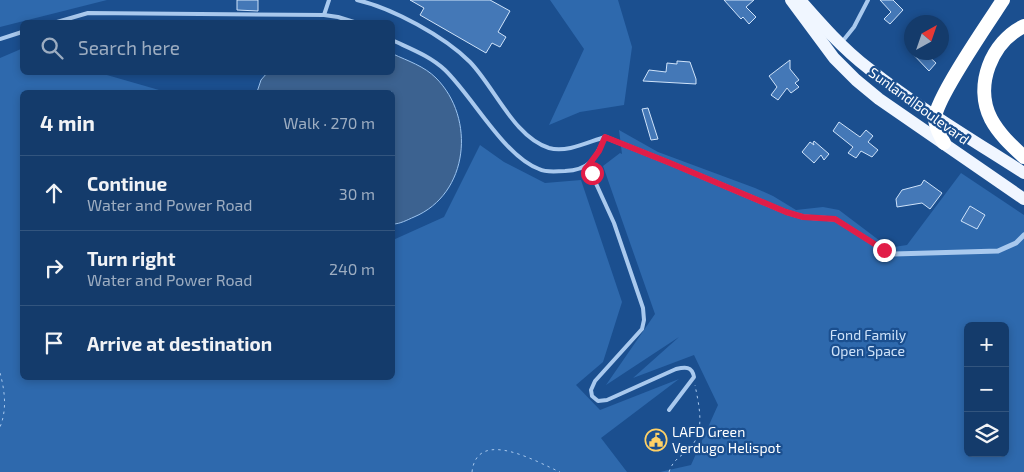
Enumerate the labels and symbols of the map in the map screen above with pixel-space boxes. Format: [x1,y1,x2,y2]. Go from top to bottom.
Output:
north arrow [904,15,949,60]
street label: Sunland Boulevard [866,63,973,148]
route start [581,162,604,185]
route end [873,239,896,262]
park label: Fond Family Open Space [830,326,907,359]
place label: LAFD Green Verdugo Helispot [672,423,781,456]
public building icon: LAFD Green Verdugo Helispot [644,428,668,452]

